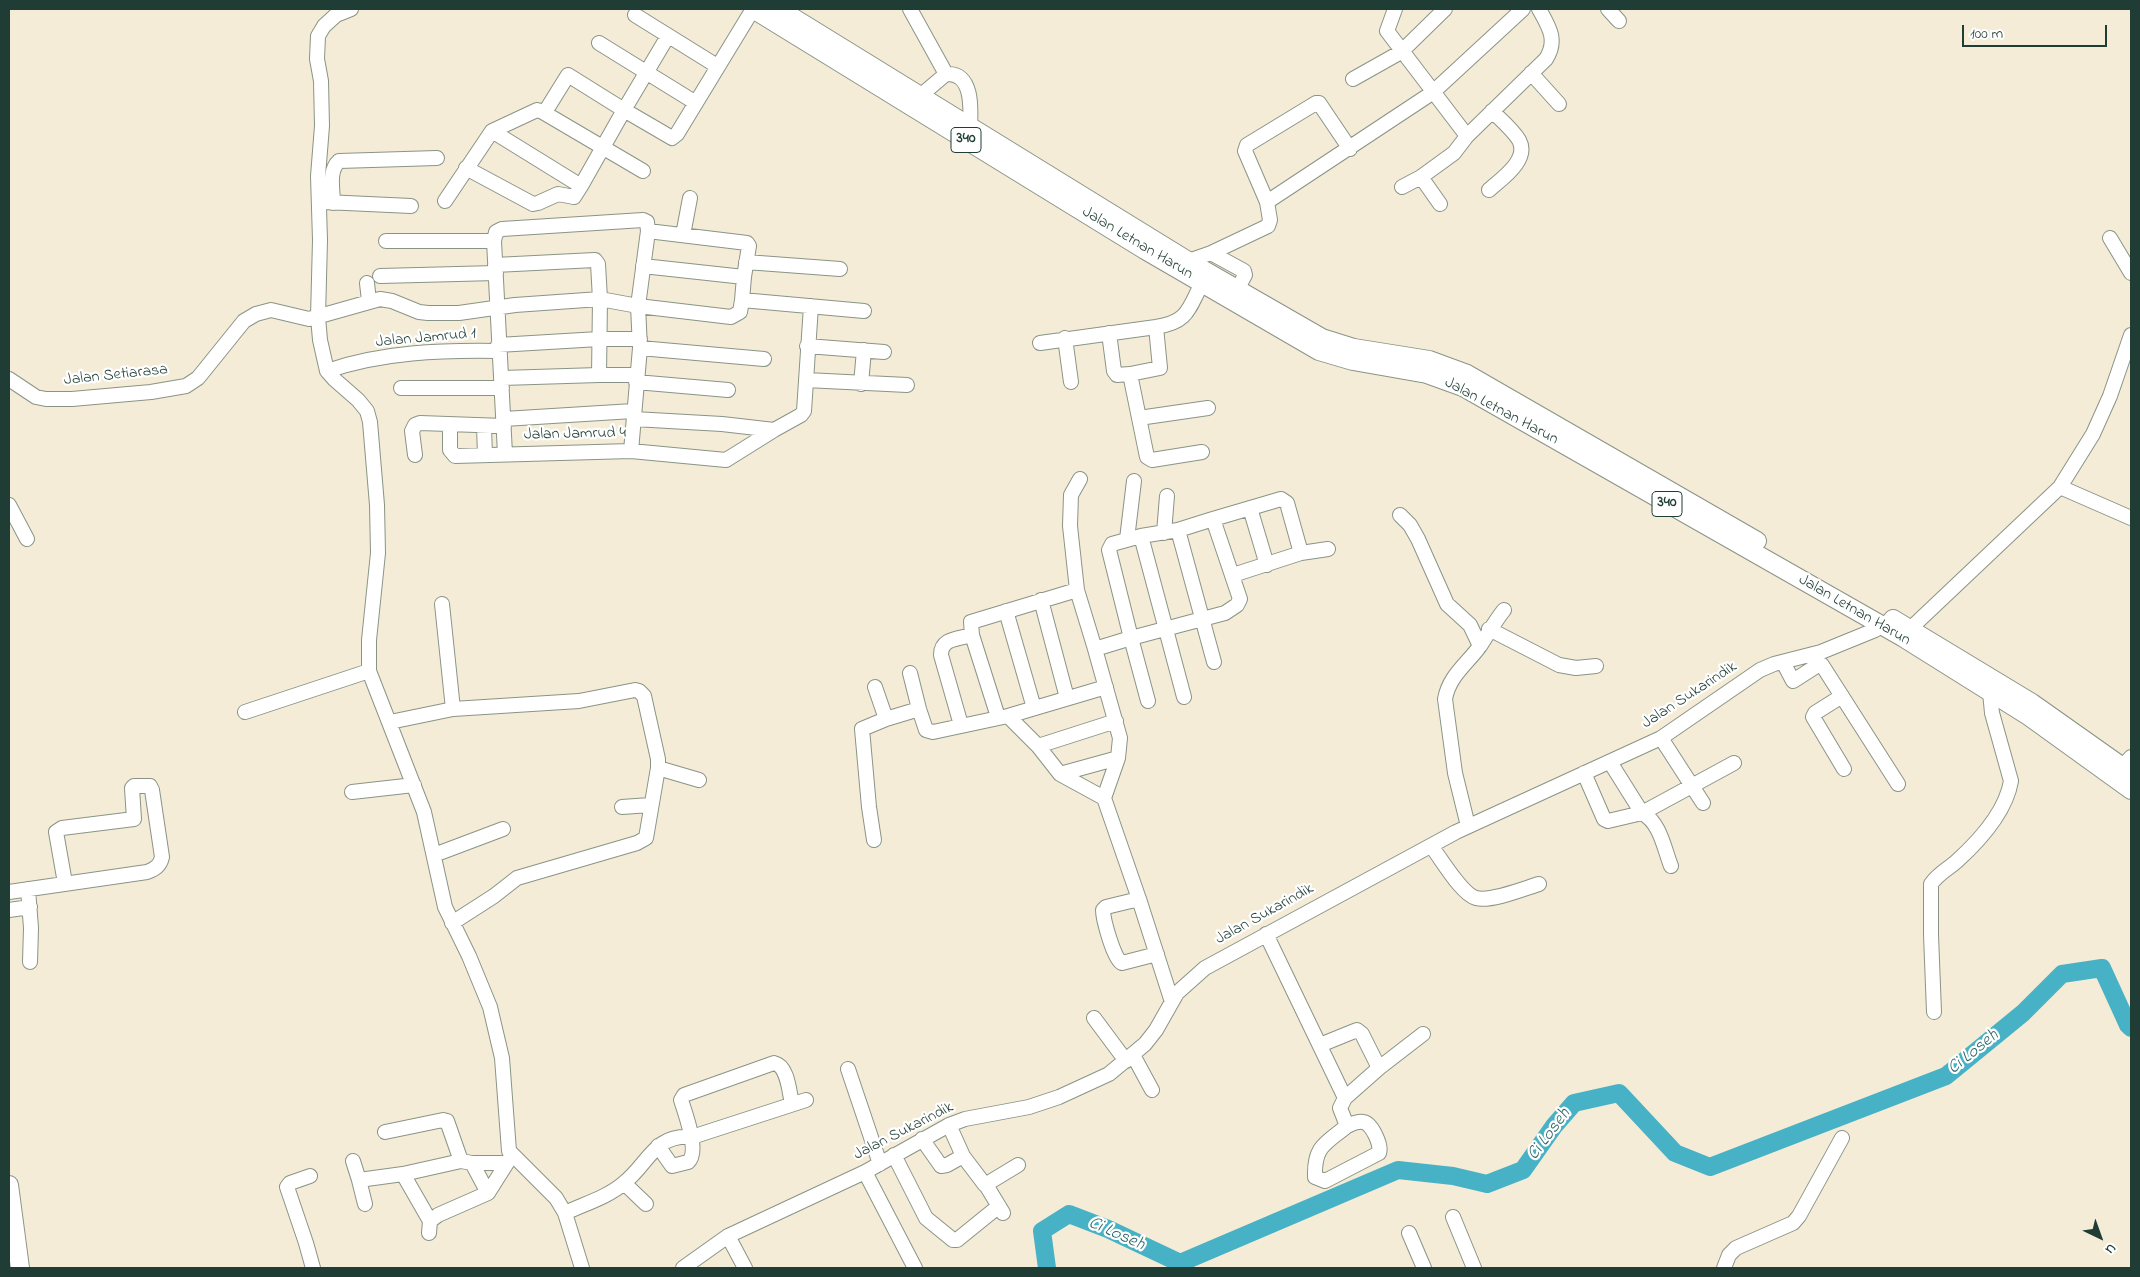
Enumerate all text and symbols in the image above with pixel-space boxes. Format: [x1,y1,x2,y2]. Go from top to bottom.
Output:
scale bar [1965,15,2110,47]
text: 100 m [1970,23,2003,45]
road number: 340 [951,128,981,152]
street label: Jalan Letnan Harun [1078,203,1196,285]
street label: Jalan Jamrud 1 [375,325,477,353]
street label: Jalan Setiarasa [63,361,169,391]
street label: Jalan Letnan Harun [1441,374,1561,450]
street label: Jalan Jamrud 4 [524,425,626,445]
road number: 340 [1652,492,1682,516]
street label: Jalan Letnan Harun [1794,571,1914,651]
street label: Jalan Sukarindik [1639,658,1741,734]
street label: Jalan Sukarindik [1213,880,1317,950]
water label: Ci Loseh [1944,1026,2004,1080]
street label: Jalan Sukarindik [851,1099,957,1165]
water label: Ci Loseh [1523,1105,1577,1165]
north arrow [2075,1212,2125,1262]
water label: Ci Loseh [1084,1213,1148,1257]
text: U [2100,1238,2121,1259]

